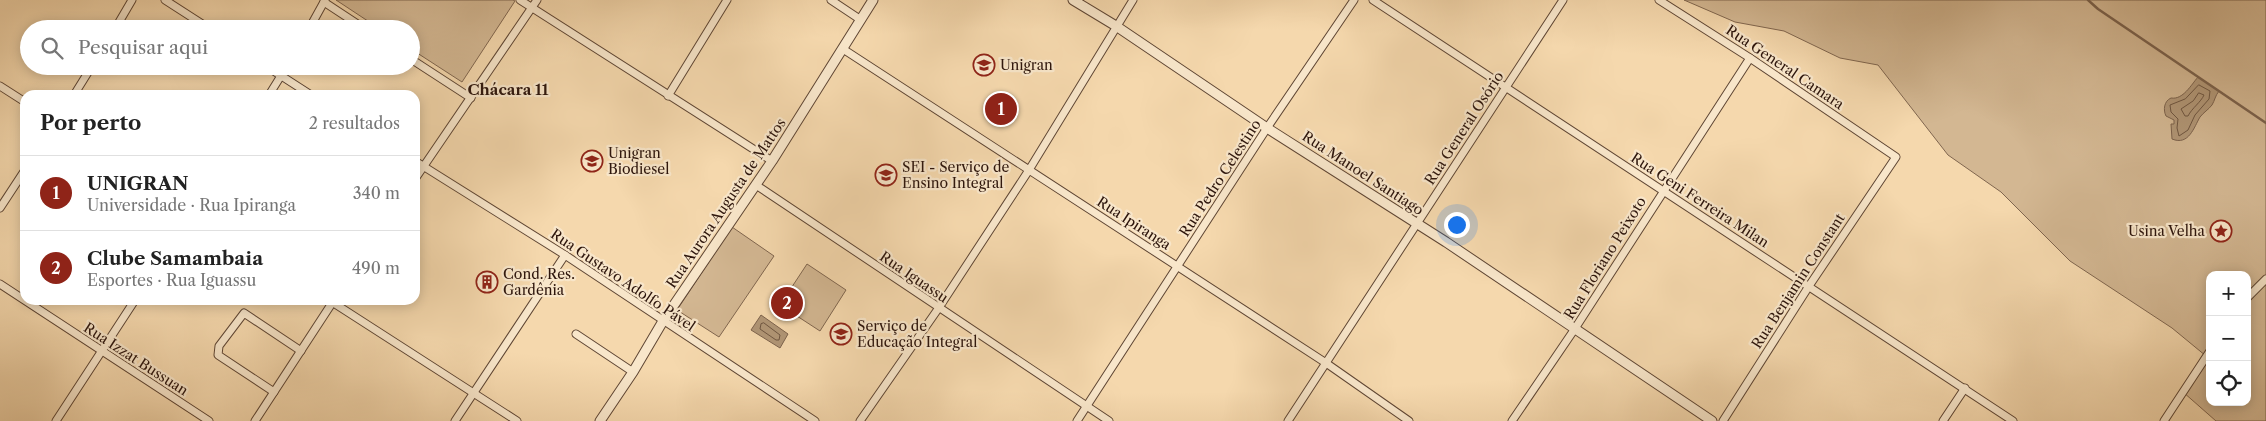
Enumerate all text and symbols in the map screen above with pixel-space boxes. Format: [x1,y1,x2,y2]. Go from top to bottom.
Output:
search box [20,20,420,75]
street label: Rua General Camara [1723,21,1848,114]
icon: search [38,34,66,62]
text: Pesquisar aqui [78,36,208,59]
school or university icon: Unigran [972,53,996,77]
place label: Unigran [1000,56,1053,74]
street label: Rua General Osório [1421,68,1507,188]
district label: Chácara 11 [468,80,549,99]
pin: 1 [985,90,1017,128]
text: Por perto [40,110,141,135]
text: 2 resultados [309,113,400,133]
street label: Rua Aurora Augusta de Mattos [662,115,790,291]
street label: Rua Pedro Celestino [1175,116,1265,240]
street label: Rua Manoel Santiago [1299,127,1427,219]
place label: Unigran Biodiesel [608,144,669,178]
school or university icon: Unigran Biodiesel [580,149,604,173]
street label: Rua Geni Ferreira Milan [1627,149,1773,252]
place label: SEI - Serviço de Ensino Integral [902,158,1009,192]
school or university icon: SEI - Serviço de Ensino Integral [874,163,898,187]
text: UNIGRAN [87,172,189,195]
text: 1 [52,183,60,203]
text: 340 m [353,183,400,203]
street label: Rua Ipiranga [1094,192,1175,254]
street label: Rua Floriano Peixoto [1560,193,1650,323]
text: Universidade · Rua Ipiranga [87,195,296,215]
street label: Rua Benjamin Constant [1748,210,1848,352]
your location [1444,212,1470,238]
place icon: Usina Velha [2209,219,2233,243]
place label: Usina Velha [2128,222,2206,240]
street label: Rua Gustavo Adolfo Pável [547,225,699,335]
text: Clube Samambaia [87,247,263,270]
street label: Rua Iguassu [876,247,952,307]
text: 2 [51,258,61,278]
text: 490 m [352,258,400,278]
place label: Cond. Res. Gardênia [503,265,575,299]
text: Esportes · Rua Iguassu [87,270,256,290]
building icon: Cond. Res. Gardênia [475,270,499,294]
map controls [2206,271,2251,406]
button: + [2206,271,2251,316]
pin: 2 [771,284,803,322]
button: − [2206,316,2251,361]
place label: Serviço de Educação Integral [857,317,977,351]
street label: Rua Izzat Bussuan [80,319,192,400]
school or university icon: Serviço de Educação Integral [829,322,853,346]
button: locate [2206,361,2251,406]

